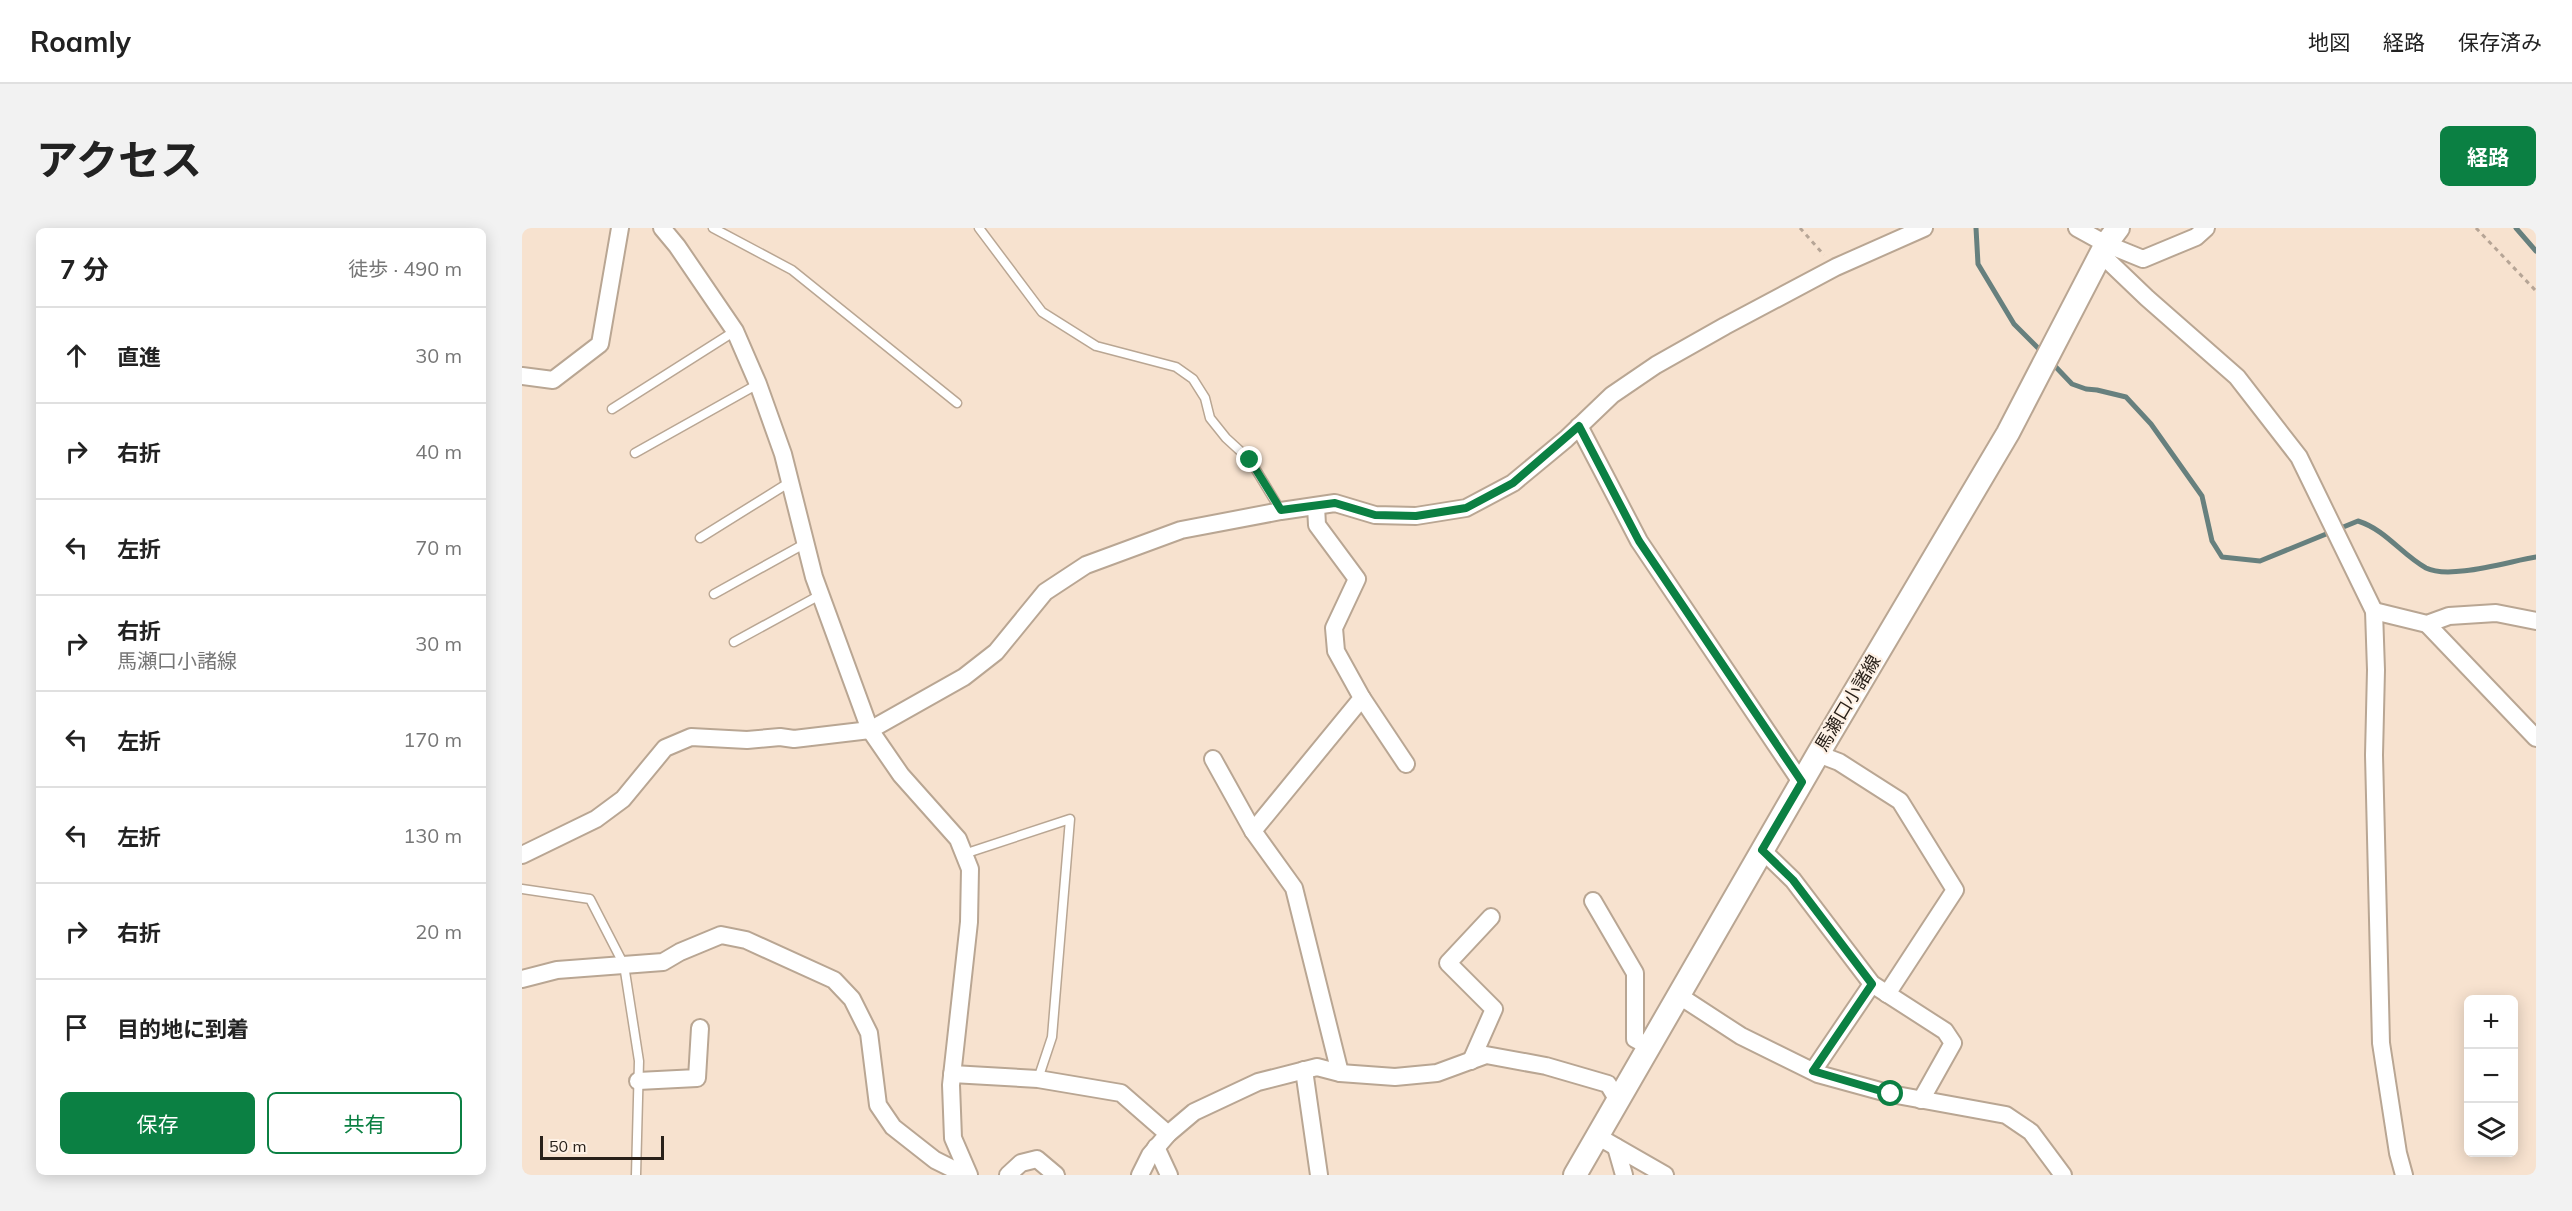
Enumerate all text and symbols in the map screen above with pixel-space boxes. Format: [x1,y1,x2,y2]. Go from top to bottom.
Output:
text: Roamly [30,24,131,59]
text: 地図 [2308,29,2350,55]
text: 経路 [2383,29,2425,55]
text: 保存済み [2458,29,2542,55]
button: 経路 [2440,126,2536,186]
text: アクセス [36,133,202,186]
text: 7 分 [60,253,109,286]
text: 徒歩 · 490 m [348,256,462,281]
icon: ahead [60,339,93,372]
text: 直進 [117,343,161,371]
text: 30 m [415,343,462,368]
icon: right [60,435,93,468]
text: 右折 [117,439,161,467]
text: 40 m [415,439,462,464]
route end [1236,446,1262,472]
icon: left [60,531,93,564]
text: 左折 [117,535,161,563]
text: 70 m [415,535,462,560]
text: 右折 [117,617,161,645]
icon: right [60,627,93,660]
text: 30 m [415,631,462,656]
text: 馬瀬口小諸線 [117,648,237,673]
street label: 馬瀬口小諸線 [1810,651,1885,755]
icon: left [60,723,93,756]
text: 左折 [117,727,161,755]
text: 170 m [403,727,462,752]
icon: left [60,819,93,852]
text: 左折 [117,823,161,851]
text: 130 m [403,823,462,848]
icon: right [60,915,93,948]
text: 右折 [117,919,161,947]
text: 20 m [415,919,462,944]
map controls [2464,995,2518,1157]
button: + [2464,995,2518,1049]
icon: arrive [60,1011,93,1044]
text: 目的地に到着 [117,1015,249,1043]
button: − [2464,1049,2518,1103]
route start [1877,1080,1903,1106]
button: 保存 [60,1092,255,1154]
button: 共有 [267,1092,462,1154]
button: layers [2464,1103,2518,1157]
scale bar [540,1133,664,1160]
text: 50 m [549,1136,586,1156]

